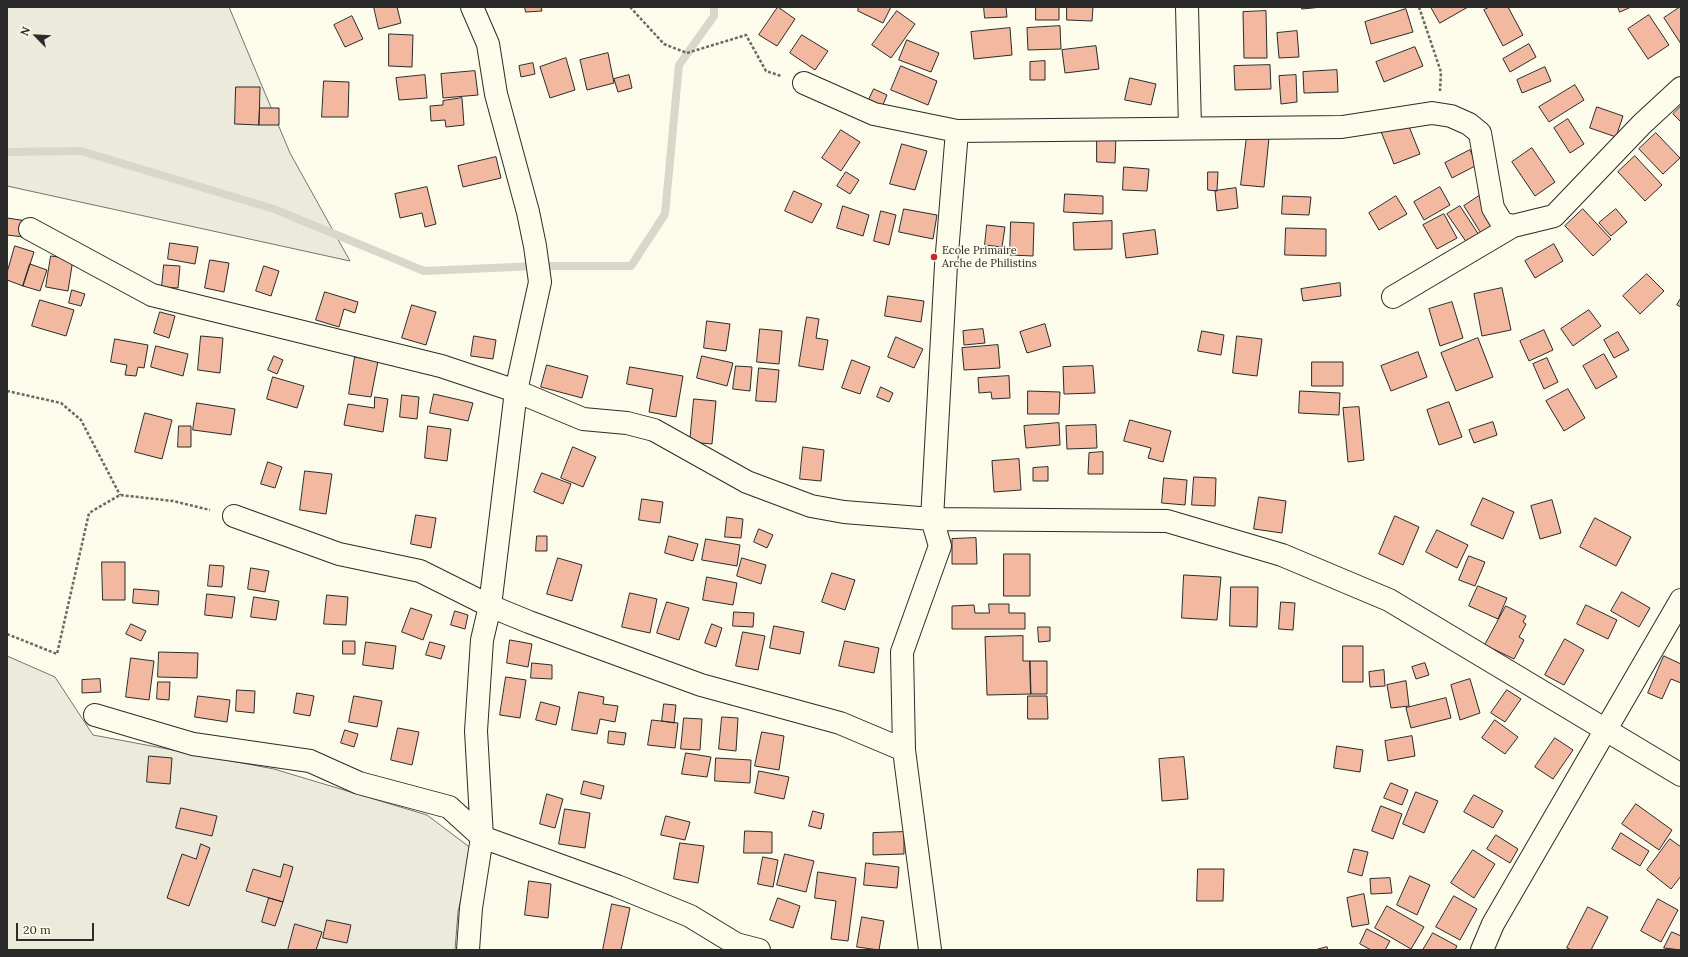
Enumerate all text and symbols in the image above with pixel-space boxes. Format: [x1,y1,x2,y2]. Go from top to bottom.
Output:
north arrow [16,16,56,56]
text: N [17,24,33,38]
place label: Ecole Primaire Arche de Philistins [942,244,1037,270]
marker: Ecole Primaire Arche de Philistins [929,252,939,262]
scale bar [18,915,96,941]
text: 20 m [23,922,51,937]

